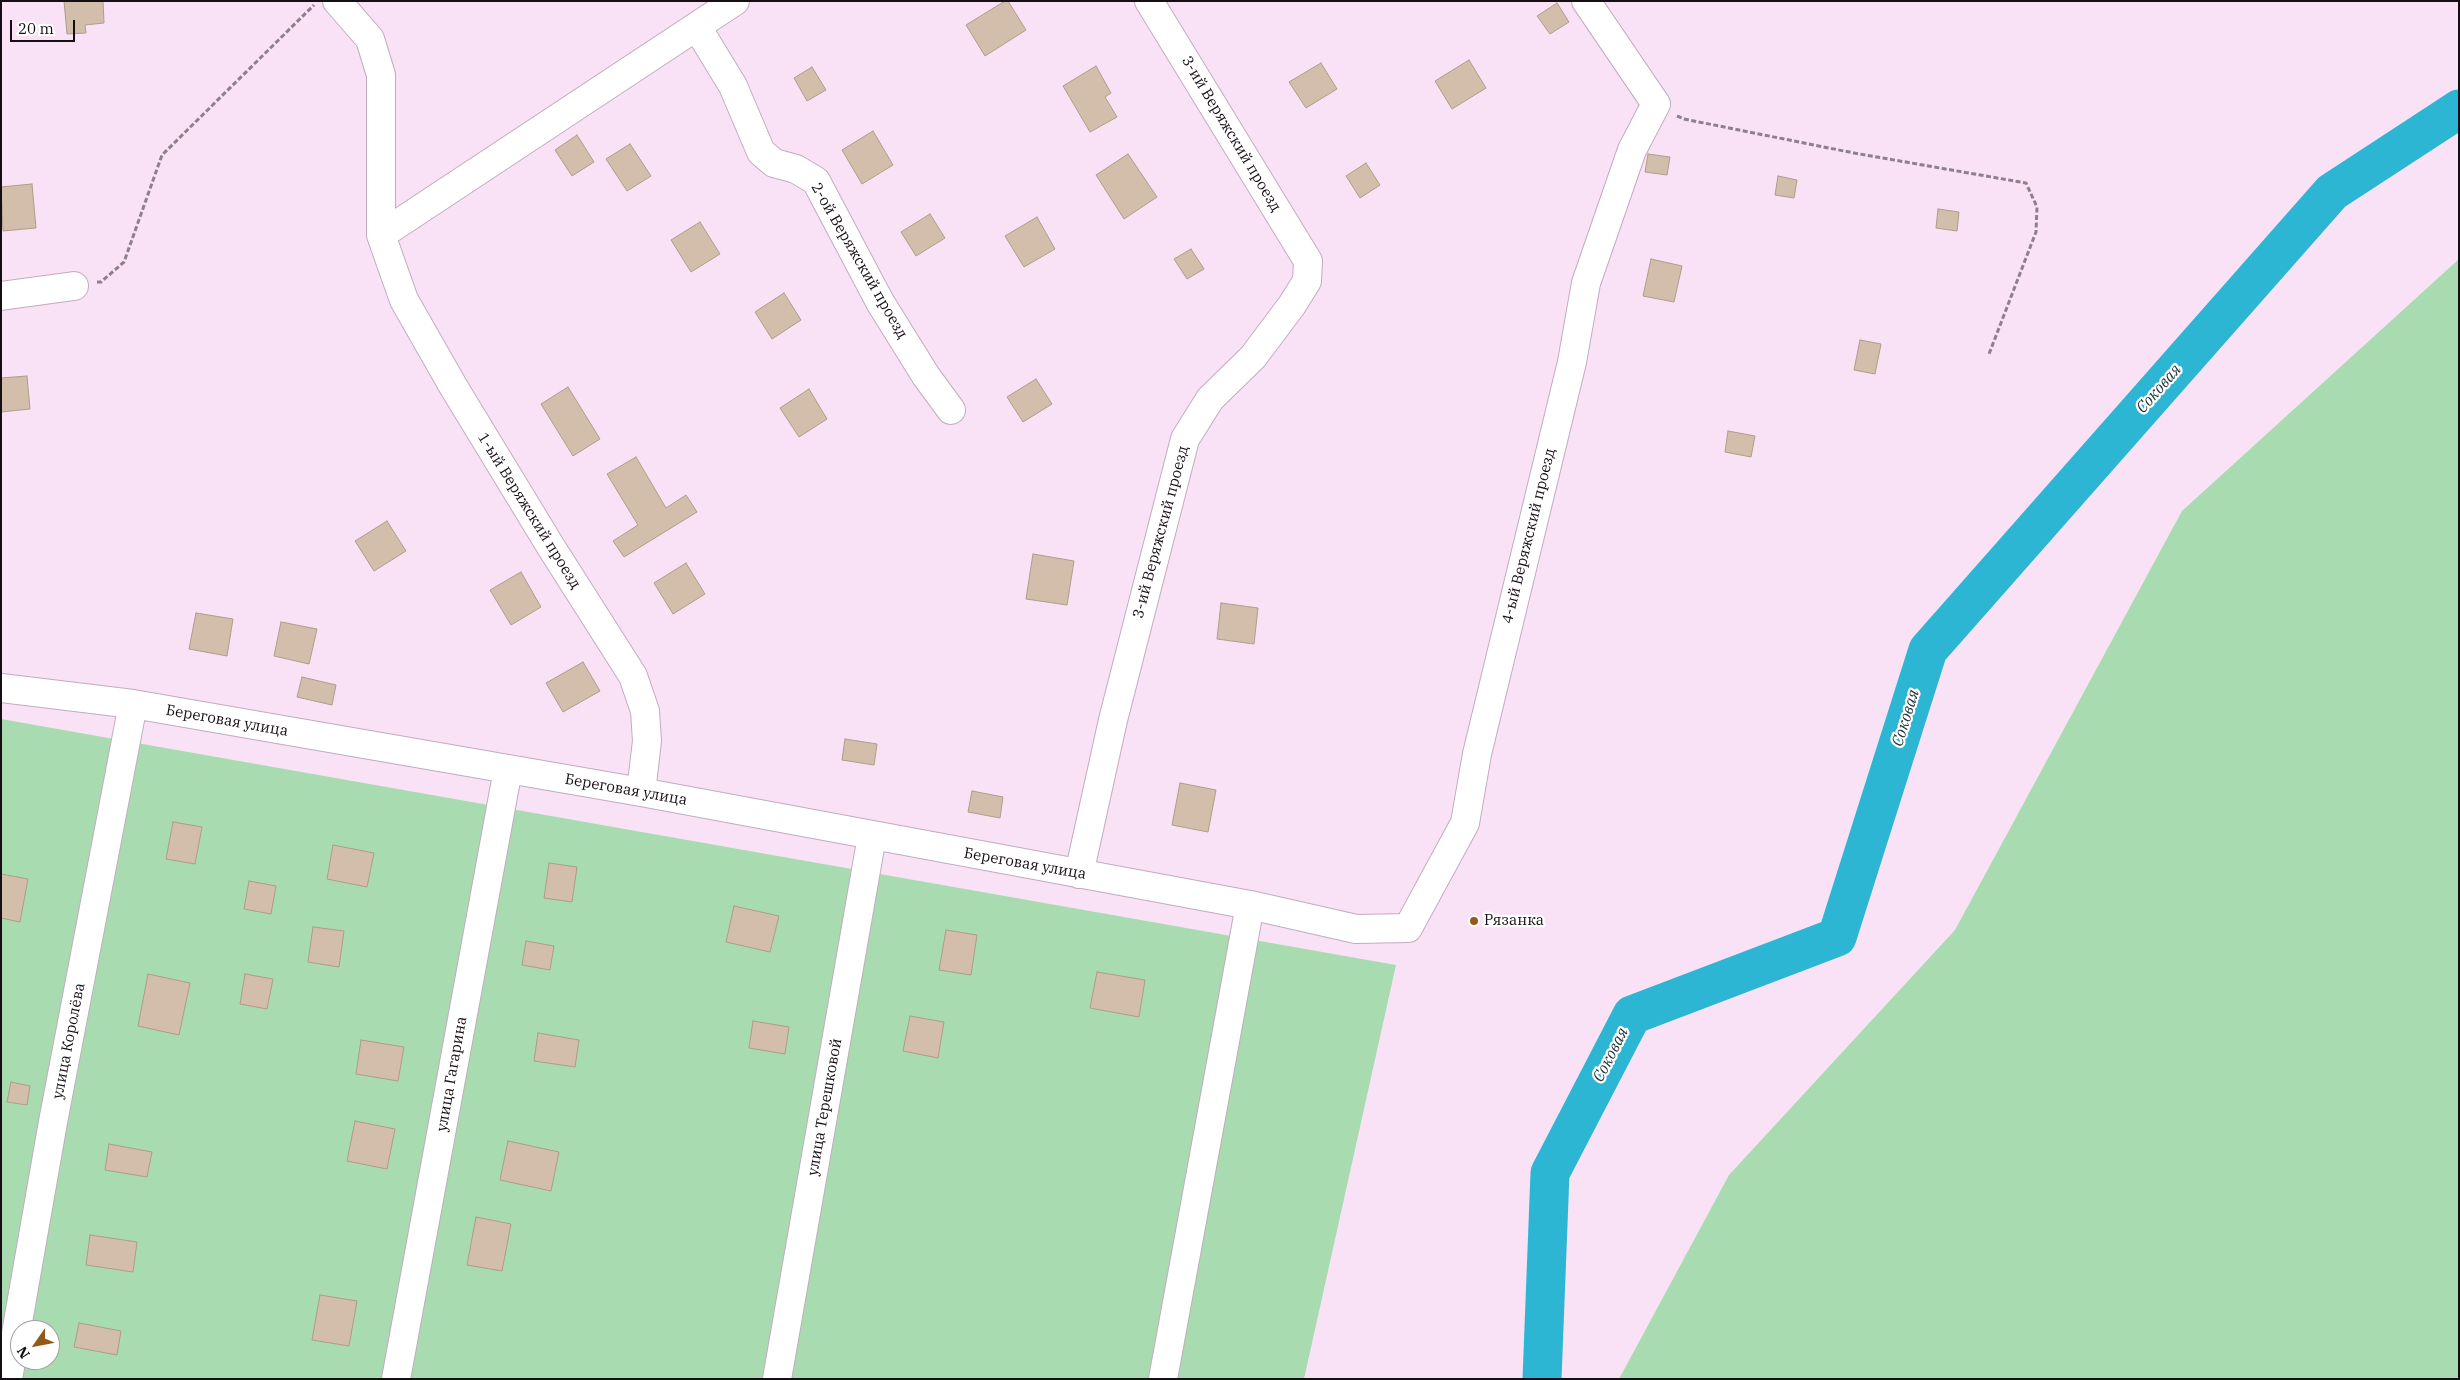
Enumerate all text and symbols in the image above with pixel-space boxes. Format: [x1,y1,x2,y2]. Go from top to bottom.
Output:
scale bar [12,10,78,42]
text: 20 m [18,19,54,38]
street label: 3-ий Веряжский проезд [1177,53,1285,215]
street label: 2-ой Веряжский проезд [807,180,911,342]
water label: Соковая [2133,361,2185,417]
street label: 1-ый Веряжский проезд [474,430,584,592]
street label: 3-ий Веряжский проезд [1129,444,1193,620]
street label: 4-ый Веряжский проезд [1498,446,1560,626]
water label: Соковая [1888,687,1924,749]
street label: Береговая улица [164,701,290,741]
street label: Береговая улица [563,770,689,810]
street label: Береговая улица [962,844,1088,884]
place label: Рязанка [1484,912,1544,930]
marker: Рязанка [1468,915,1480,927]
street label: улица Королёва [49,981,89,1101]
street label: улица Гагарина [433,1015,471,1133]
water label: Соковая [1589,1025,1633,1085]
street label: улица Терешковой [804,1037,846,1177]
north arrow [10,1320,60,1370]
text: N [13,1343,34,1362]

